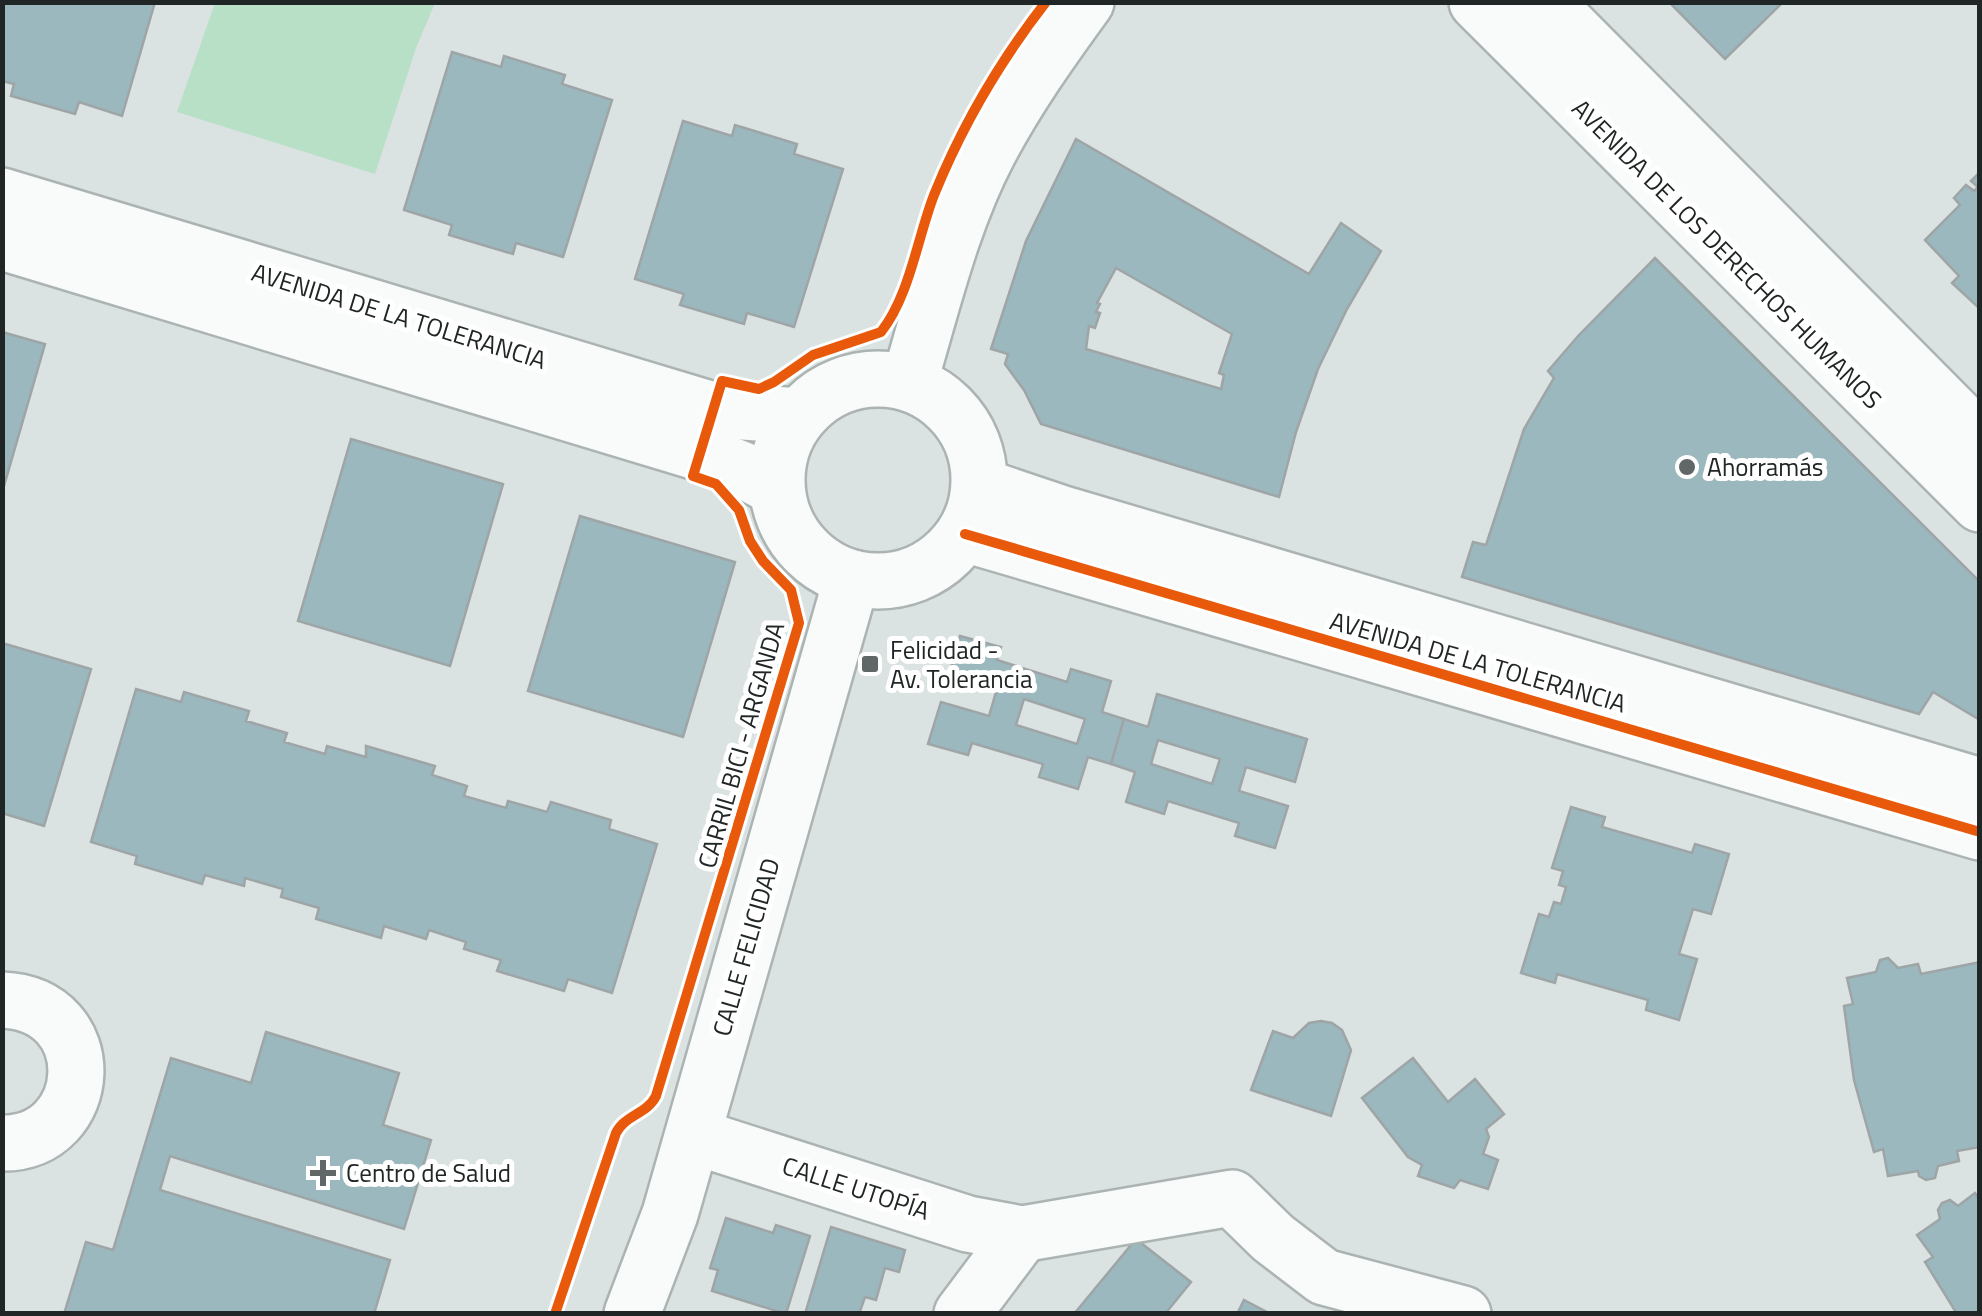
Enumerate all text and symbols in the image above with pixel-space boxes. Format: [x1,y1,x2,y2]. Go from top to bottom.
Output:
street label: AVENIDA DE LOS DERECHOS HUMANOS [1563,90,1891,418]
street label: AVENIDA DE LA TOLERANCIA [247,253,551,379]
place label: Ahorramás [1707,448,1823,486]
marker: Ahorramás [1676,456,1698,478]
street label: AVENIDA DE LA TOLERANCIA [1326,602,1631,722]
street label: CARRIL BICI - ARGANDA [688,617,794,872]
place label: Felicidad - Av. Tolerancia [890,631,1033,698]
marker: Felicidad - Av. Tolerancia [859,653,881,675]
street label: CALLE FELICIDAD [702,854,790,1040]
street label: CALLE UTOPÍA [777,1146,935,1230]
place label: Centro de Salud [346,1154,511,1192]
marker: Centro de Salud [310,1160,336,1186]

